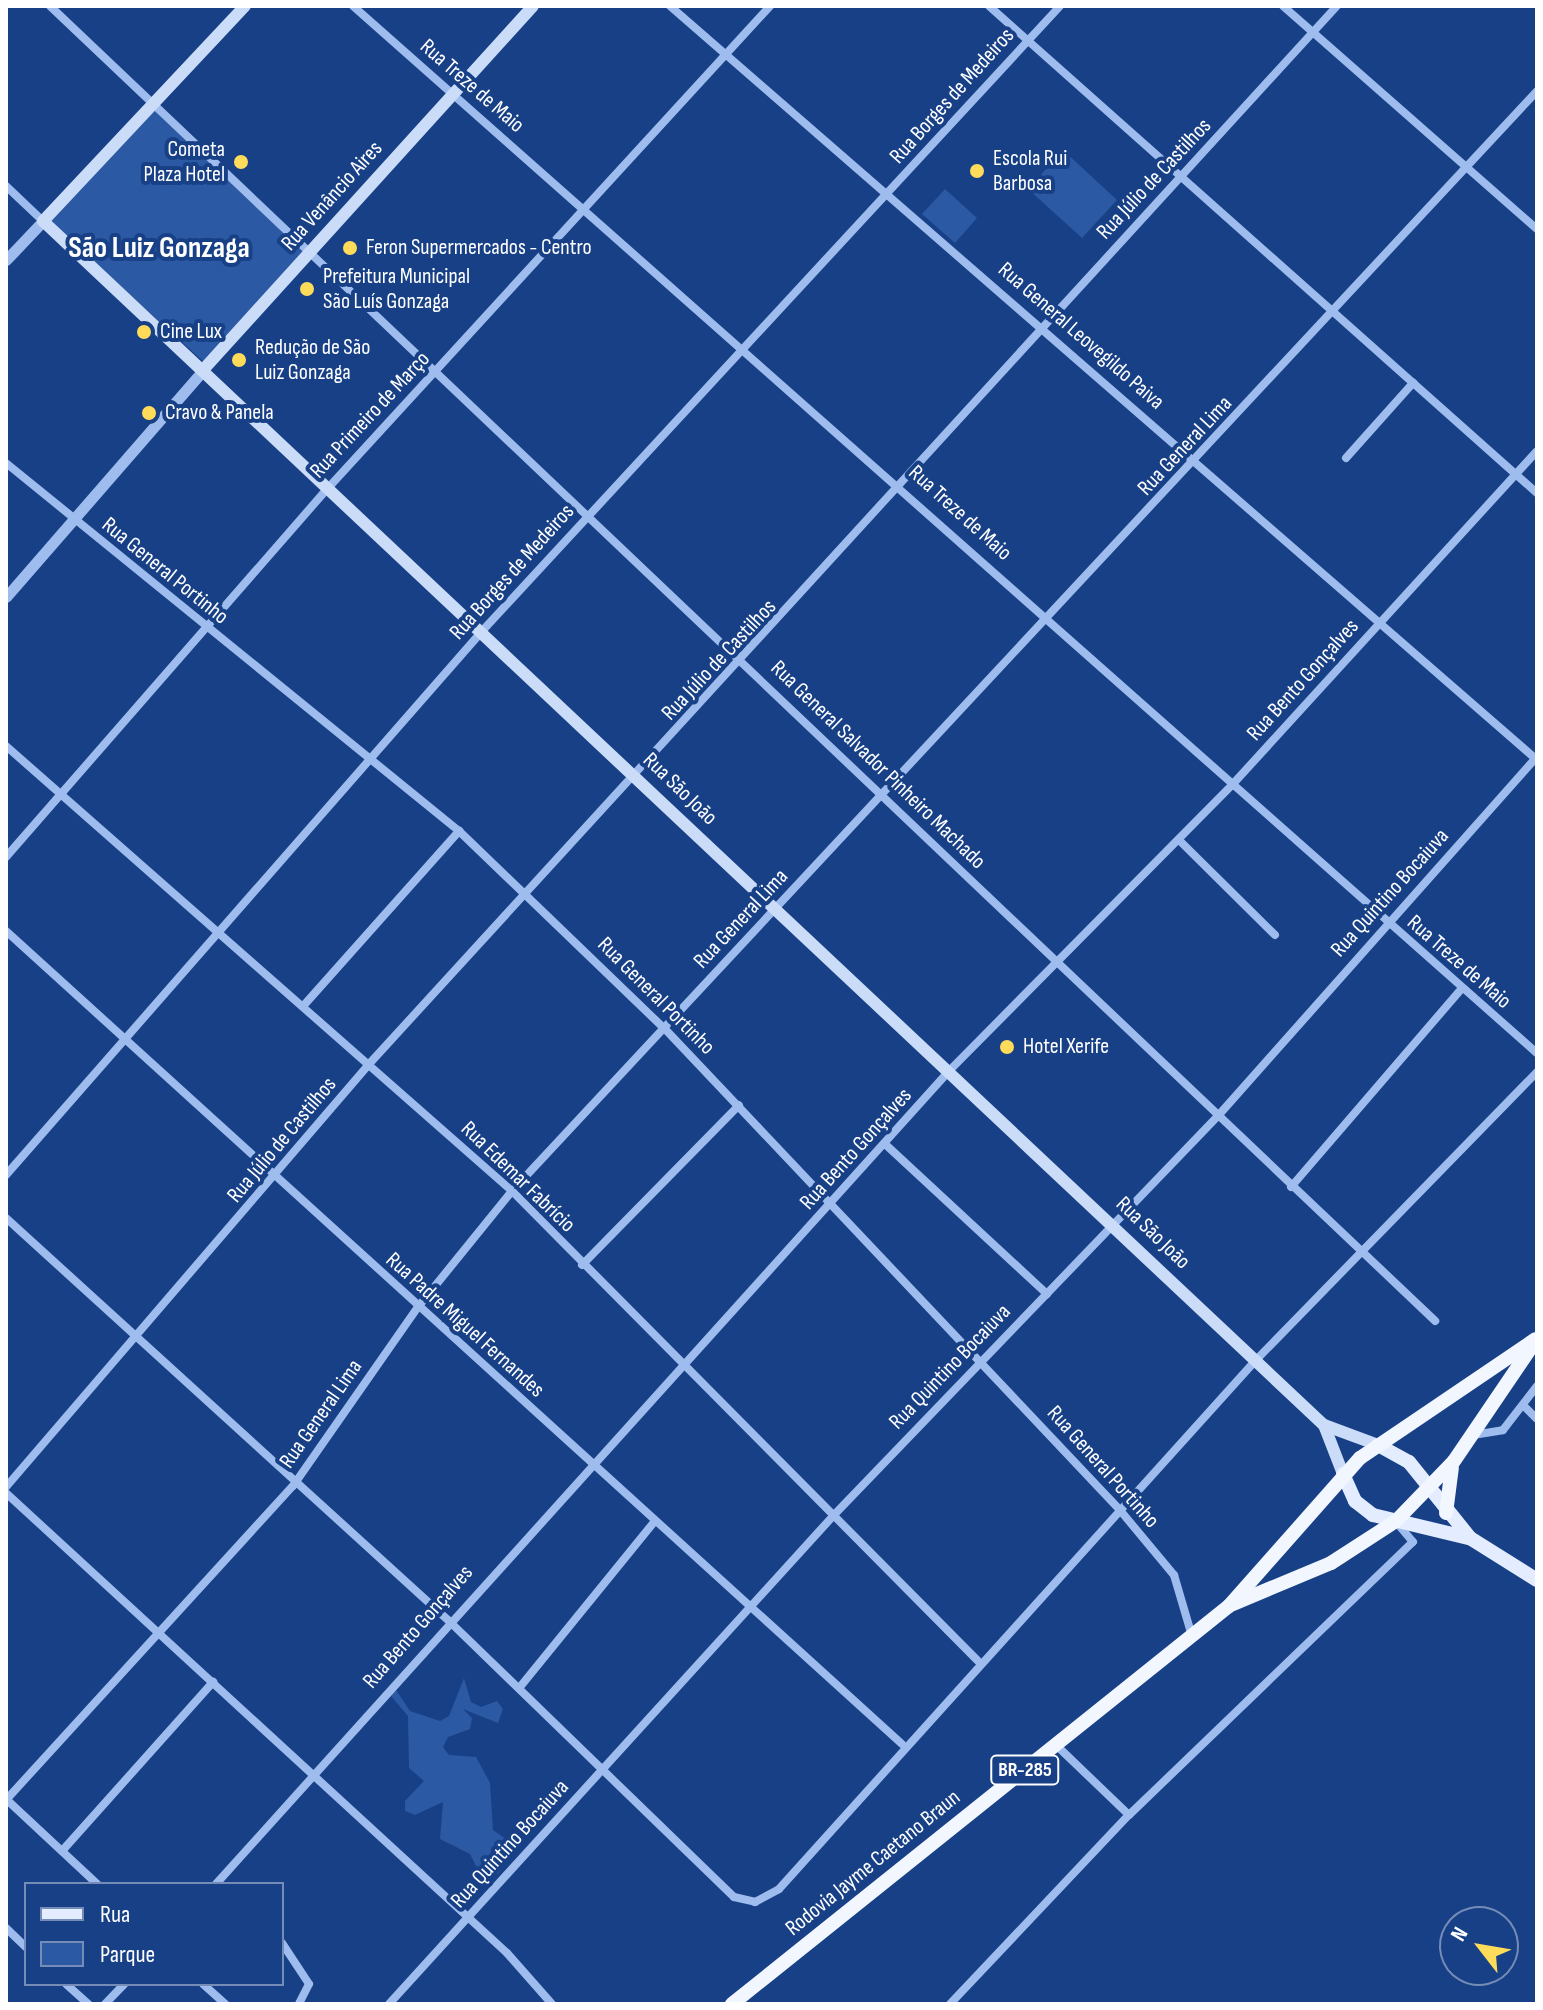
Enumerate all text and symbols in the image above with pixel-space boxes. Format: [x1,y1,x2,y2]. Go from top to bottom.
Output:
street label: Rua Borges de Medeiros [884,23,1020,169]
street label: Rua Treze de Maio [414,34,530,138]
street label: Rua Júlio de Castilhos [1091,113,1217,245]
place label: Cometa Plaza Hotel [144,136,225,188]
street label: Rua Venâncio Aires [276,136,388,256]
place label: Escola Rui Barbosa [993,145,1067,196]
marker: Cometa Plaza Hotel [232,153,250,171]
marker: Escola Rui Barbosa [968,162,986,180]
district label: São Luiz Gonzaga [68,230,250,266]
place label: Feron Supermercados - Centro [366,235,592,261]
marker: Feron Supermercados - Centro [341,239,359,257]
street label: Rua General Leovegildo Paiva [993,257,1169,415]
place label: Prefeitura Municipal São Luís Gonzaga [323,263,470,314]
marker: Prefeitura Municipal São Luís Gonzaga [298,280,316,298]
place label: Cine Lux [160,319,222,345]
marker: Cine Lux [135,323,153,341]
place label: Redução de São Luiz Gonzaga [255,334,370,386]
street label: Rua Primeiro de Março [305,346,435,484]
marker: Redução de São Luiz Gonzaga [230,351,248,369]
street label: Rua General Lima [1132,391,1238,501]
place label: Cravo & Panela [165,400,274,426]
marker: Cravo & Panela [140,404,158,422]
street label: Rua Treze de Maio [903,460,1017,566]
street label: Rua Borges de Medeiros [444,499,580,645]
street label: Rua General Portinho [96,512,234,630]
street label: Rua Júlio de Castilhos [656,594,782,726]
street label: Rua Bento Gonçalves [1242,614,1364,746]
street label: Rua General Salvador Pinheiro Machado [765,655,991,875]
street label: Rua São João [637,747,723,831]
street label: Rua Quintino Bocaiuva [1325,823,1455,963]
street label: Rua General Lima [688,864,794,974]
street label: Rua Treze de Maio [1401,910,1517,1014]
street label: Rua General Portinho [592,932,720,1060]
place label: Hotel Xerife [1023,1034,1109,1060]
marker: Hotel Xerife [998,1038,1016,1056]
street label: Rua Júlio de Castilhos [222,1072,342,1208]
street label: Rua Bento Gonçalves [795,1083,917,1215]
street label: Rua Edemar Fabrício [455,1116,581,1238]
street label: Rua São João [1110,1191,1196,1275]
street label: Rua Padre Miguel Fernandes [380,1247,550,1403]
street label: Rua Quintino Bocaiuva [884,1299,1016,1435]
street label: Rua General Lima [274,1355,368,1473]
street label: Rua General Portinho [1041,1400,1165,1534]
street label: Rua Bento Gonçalves [357,1560,479,1694]
road number: BR-285 [989,1754,1061,1786]
street label: Rua Quintino Bocaiuva [445,1774,575,1914]
street label: Rodovia Jayme Caetano Braun [780,1784,966,1942]
legend [24,1882,284,1986]
text: Rua [100,1900,130,1929]
north arrow [1439,1906,1519,1986]
text: N [1445,1922,1474,1946]
text: Parque [100,1940,155,1969]

